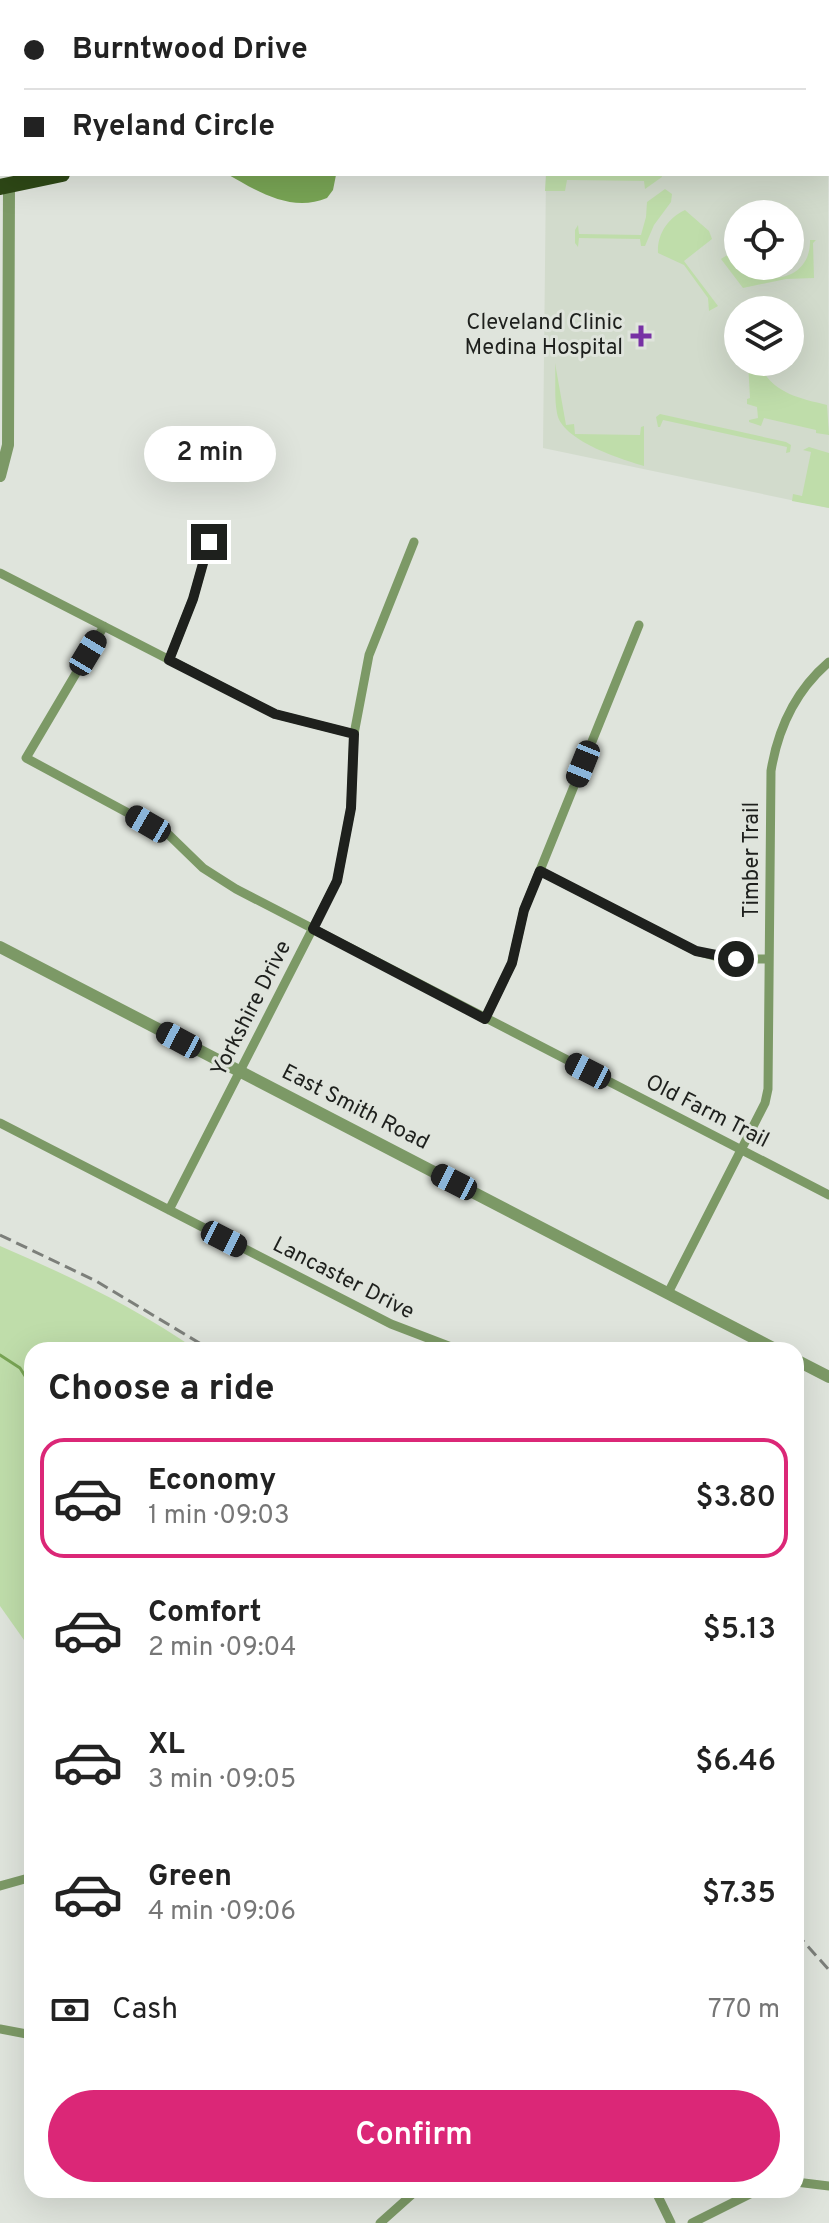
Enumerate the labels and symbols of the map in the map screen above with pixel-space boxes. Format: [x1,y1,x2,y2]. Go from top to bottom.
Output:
place label: Cleveland Clinic Medina Hospital [465,310,623,362]
marker: Cleveland Clinic Medina Hospital [630,325,652,347]
callout: 2 min [143,426,275,482]
route end [191,524,227,560]
car [65,626,111,680]
car [563,737,603,791]
car [121,802,175,846]
street label: Timber Trail [739,802,766,918]
street label: Yorkshire Drive [206,936,298,1082]
route start [718,941,754,977]
car [152,1018,206,1062]
car [561,1049,615,1093]
street label: East Smith Road [277,1059,433,1157]
street label: Old Farm Trail [641,1069,773,1155]
car [427,1160,481,1204]
car [197,1217,251,1261]
street label: Lancaster Drive [268,1232,418,1326]

